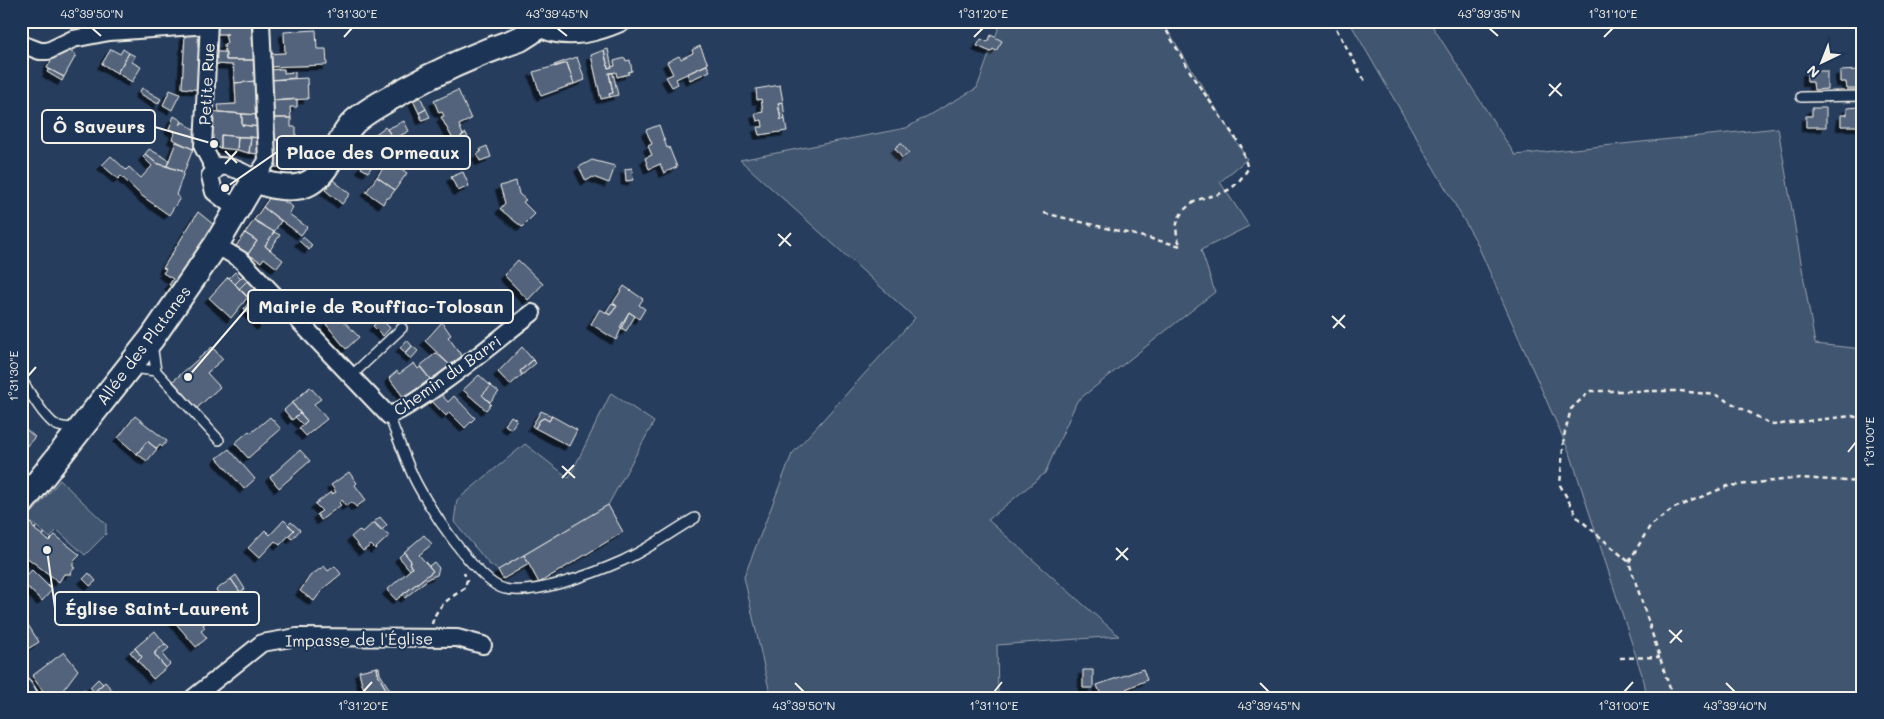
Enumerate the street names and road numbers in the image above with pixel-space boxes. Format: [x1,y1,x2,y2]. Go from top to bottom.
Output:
street label: Petite Rue [193,42,219,126]
street label: Allée des Platanes [91,281,195,409]
street label: Chemin du Barri [389,330,505,420]
street label: Impasse de l'Église [285,627,433,651]

